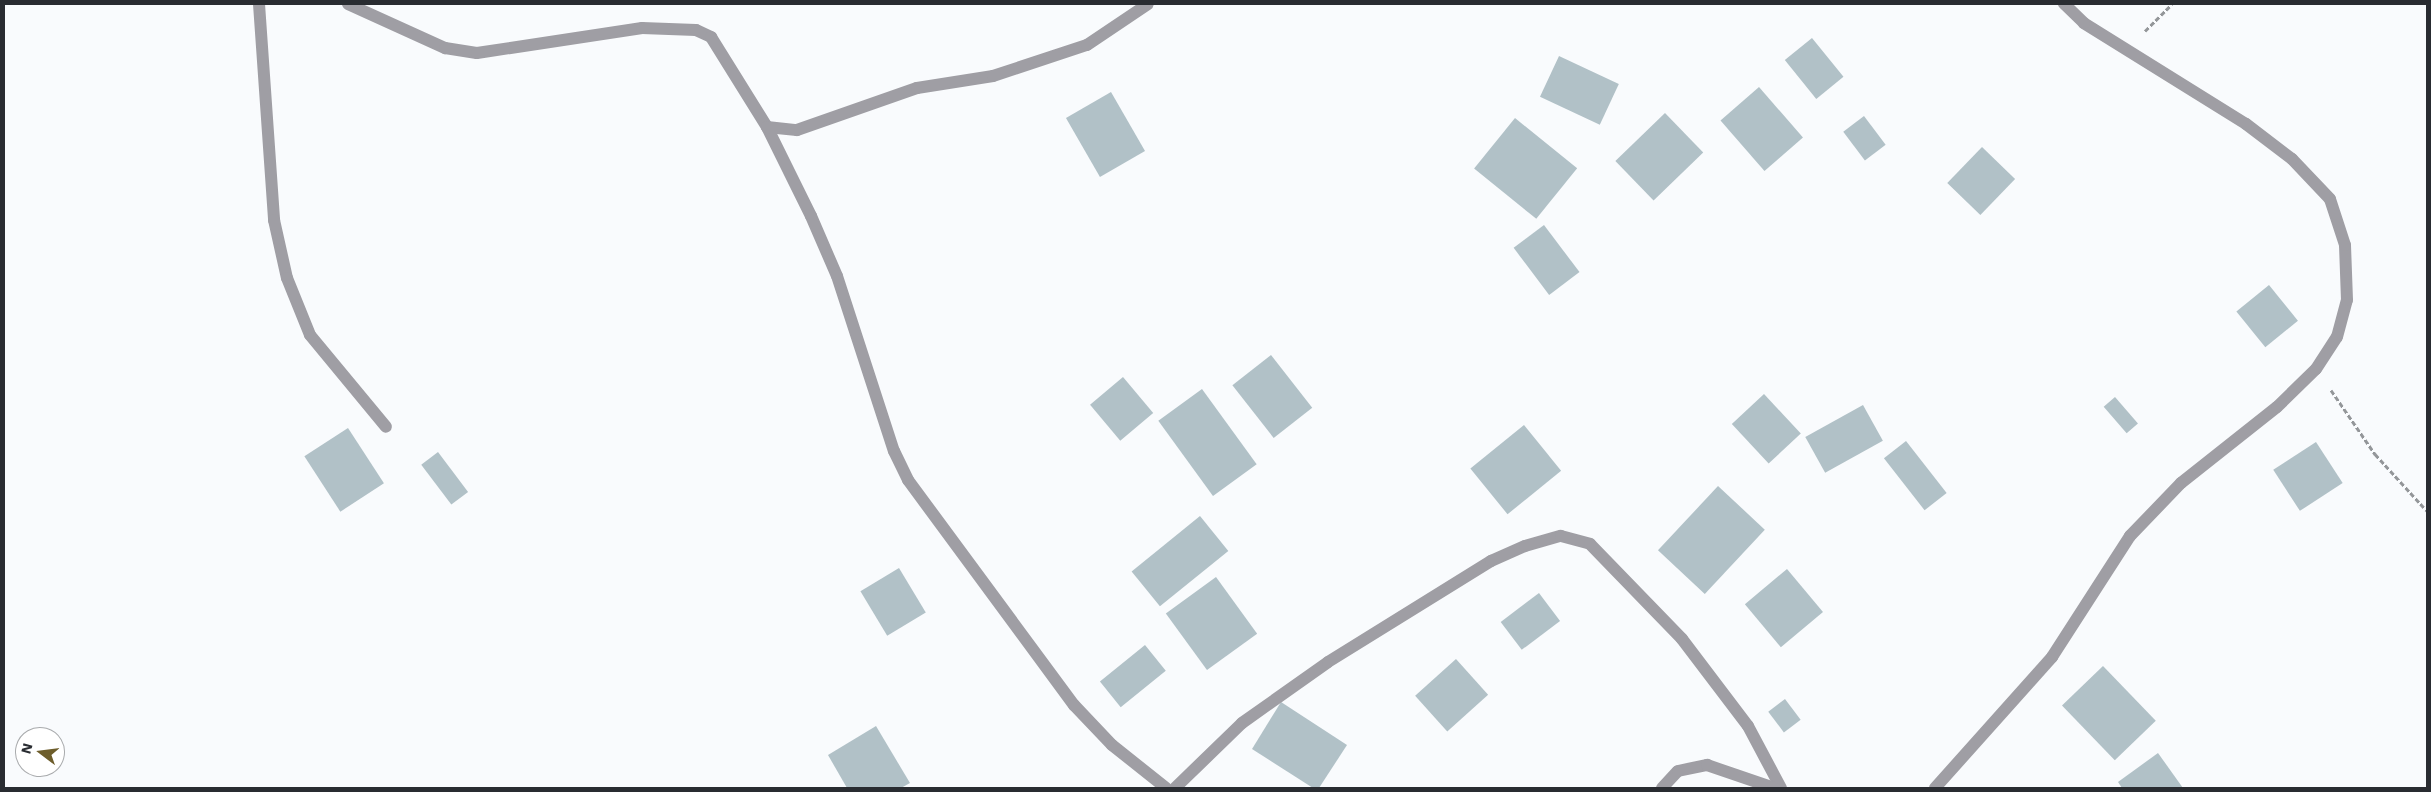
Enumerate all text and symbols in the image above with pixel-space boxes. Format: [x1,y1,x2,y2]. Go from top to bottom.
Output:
north arrow [15,727,65,777]
text: N [17,741,36,755]

